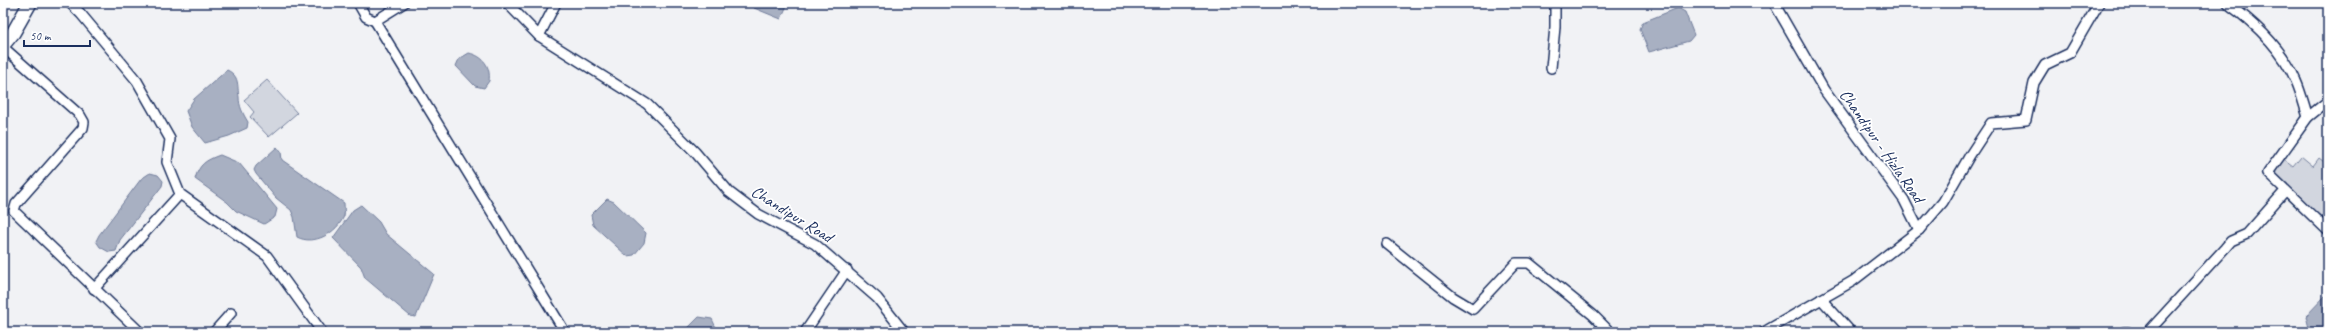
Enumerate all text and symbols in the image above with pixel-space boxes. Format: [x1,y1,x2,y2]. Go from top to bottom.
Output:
scale bar [24,22,90,48]
text: 50 m [30,28,52,44]
street label: Chandipur - Hizla Road [1835,85,1930,209]
street label: Chandipur Road [747,181,839,249]

